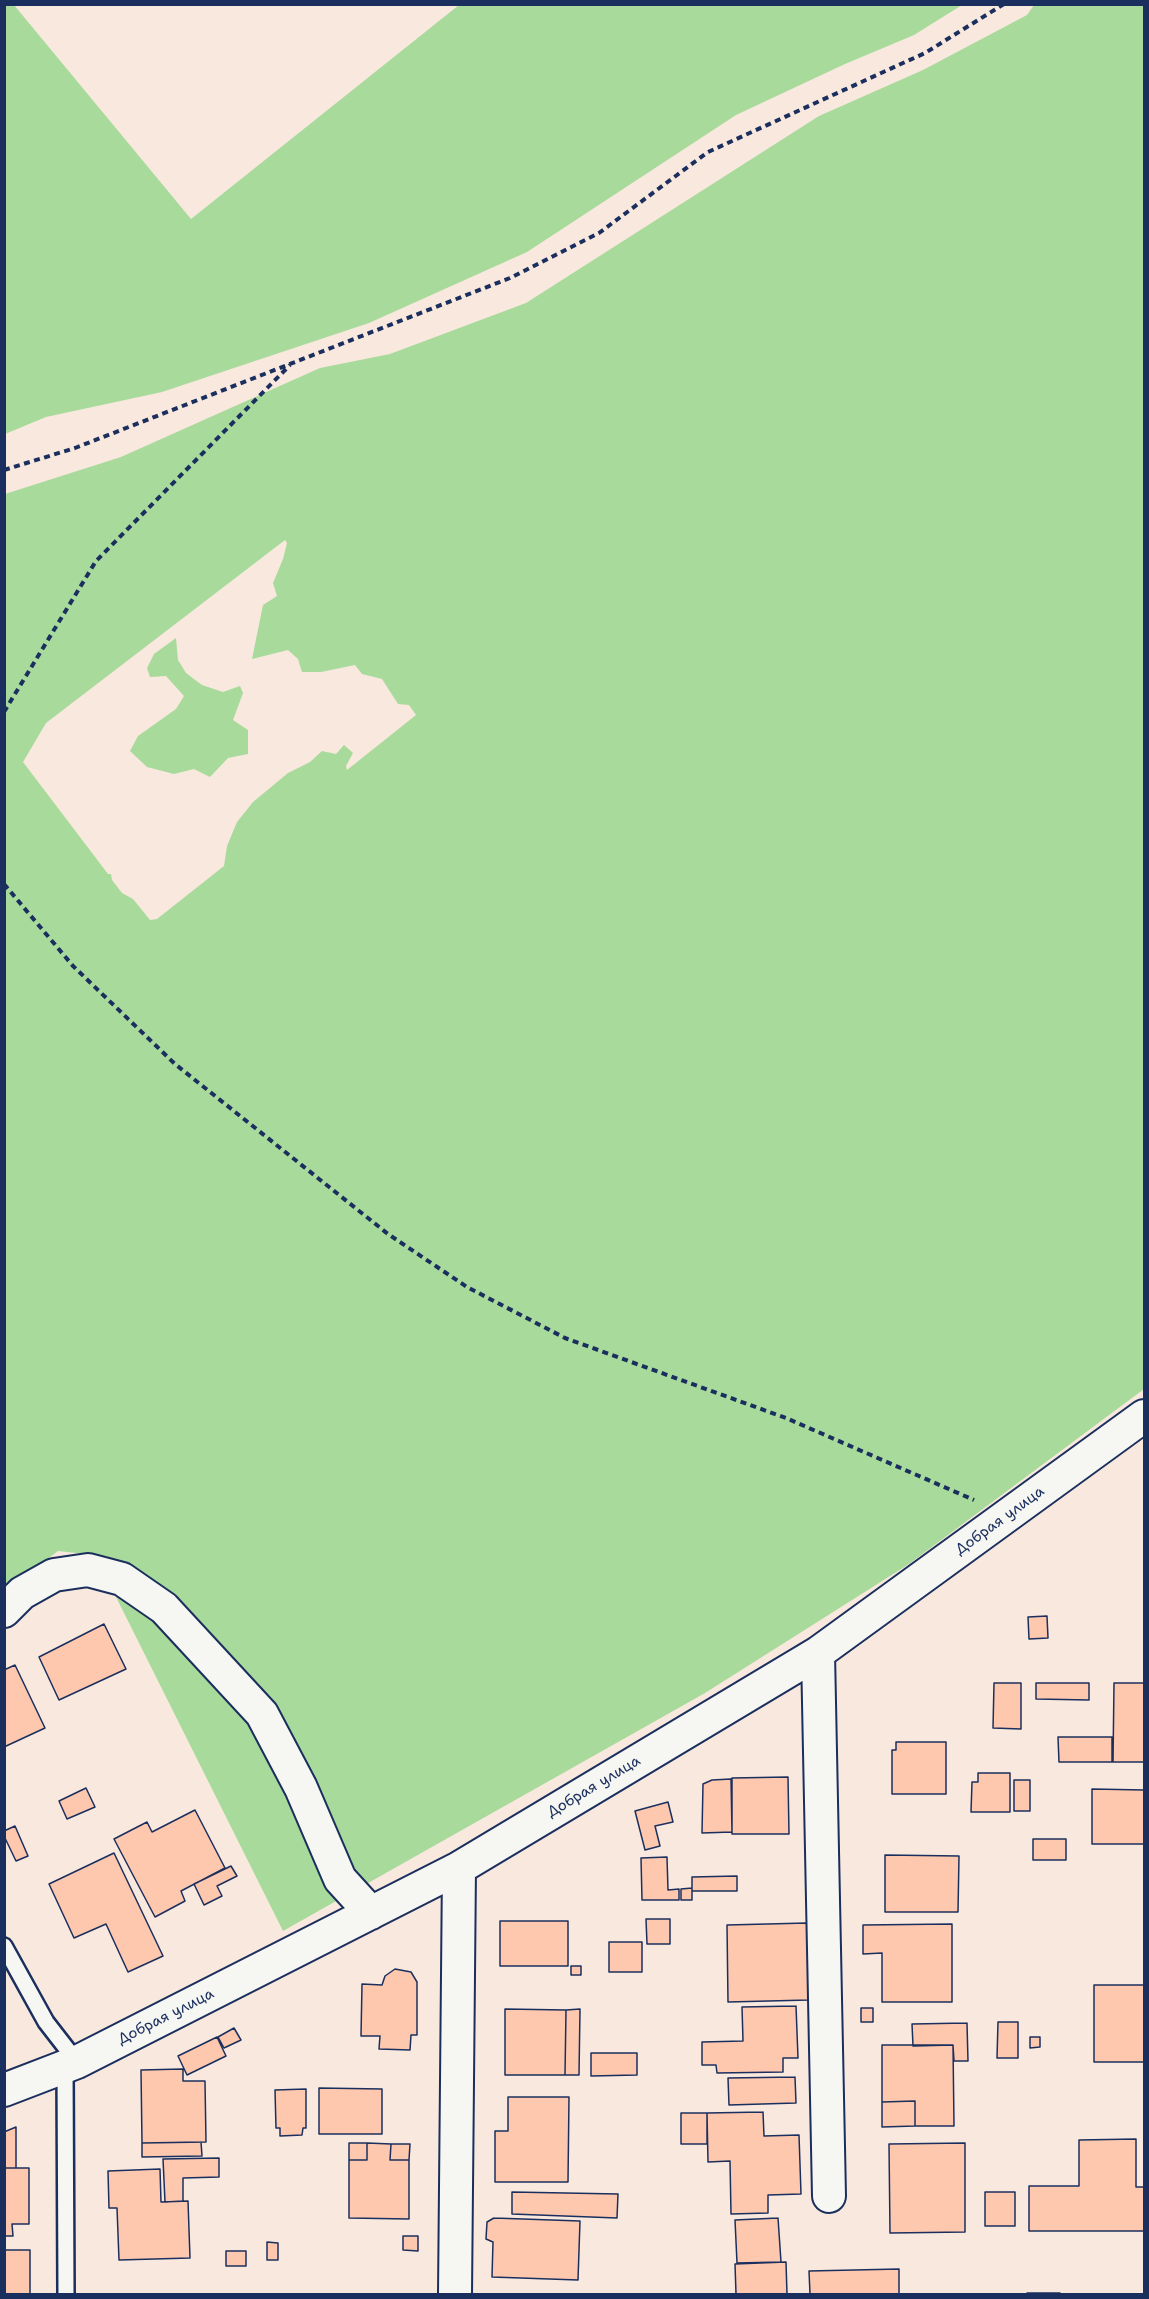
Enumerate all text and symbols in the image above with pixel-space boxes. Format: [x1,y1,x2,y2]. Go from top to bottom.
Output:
street label: Добрая улица [952,1483,1048,1559]
street label: Добрая улица [544,1752,644,1822]
street label: Добрая улица [115,1985,217,2049]

